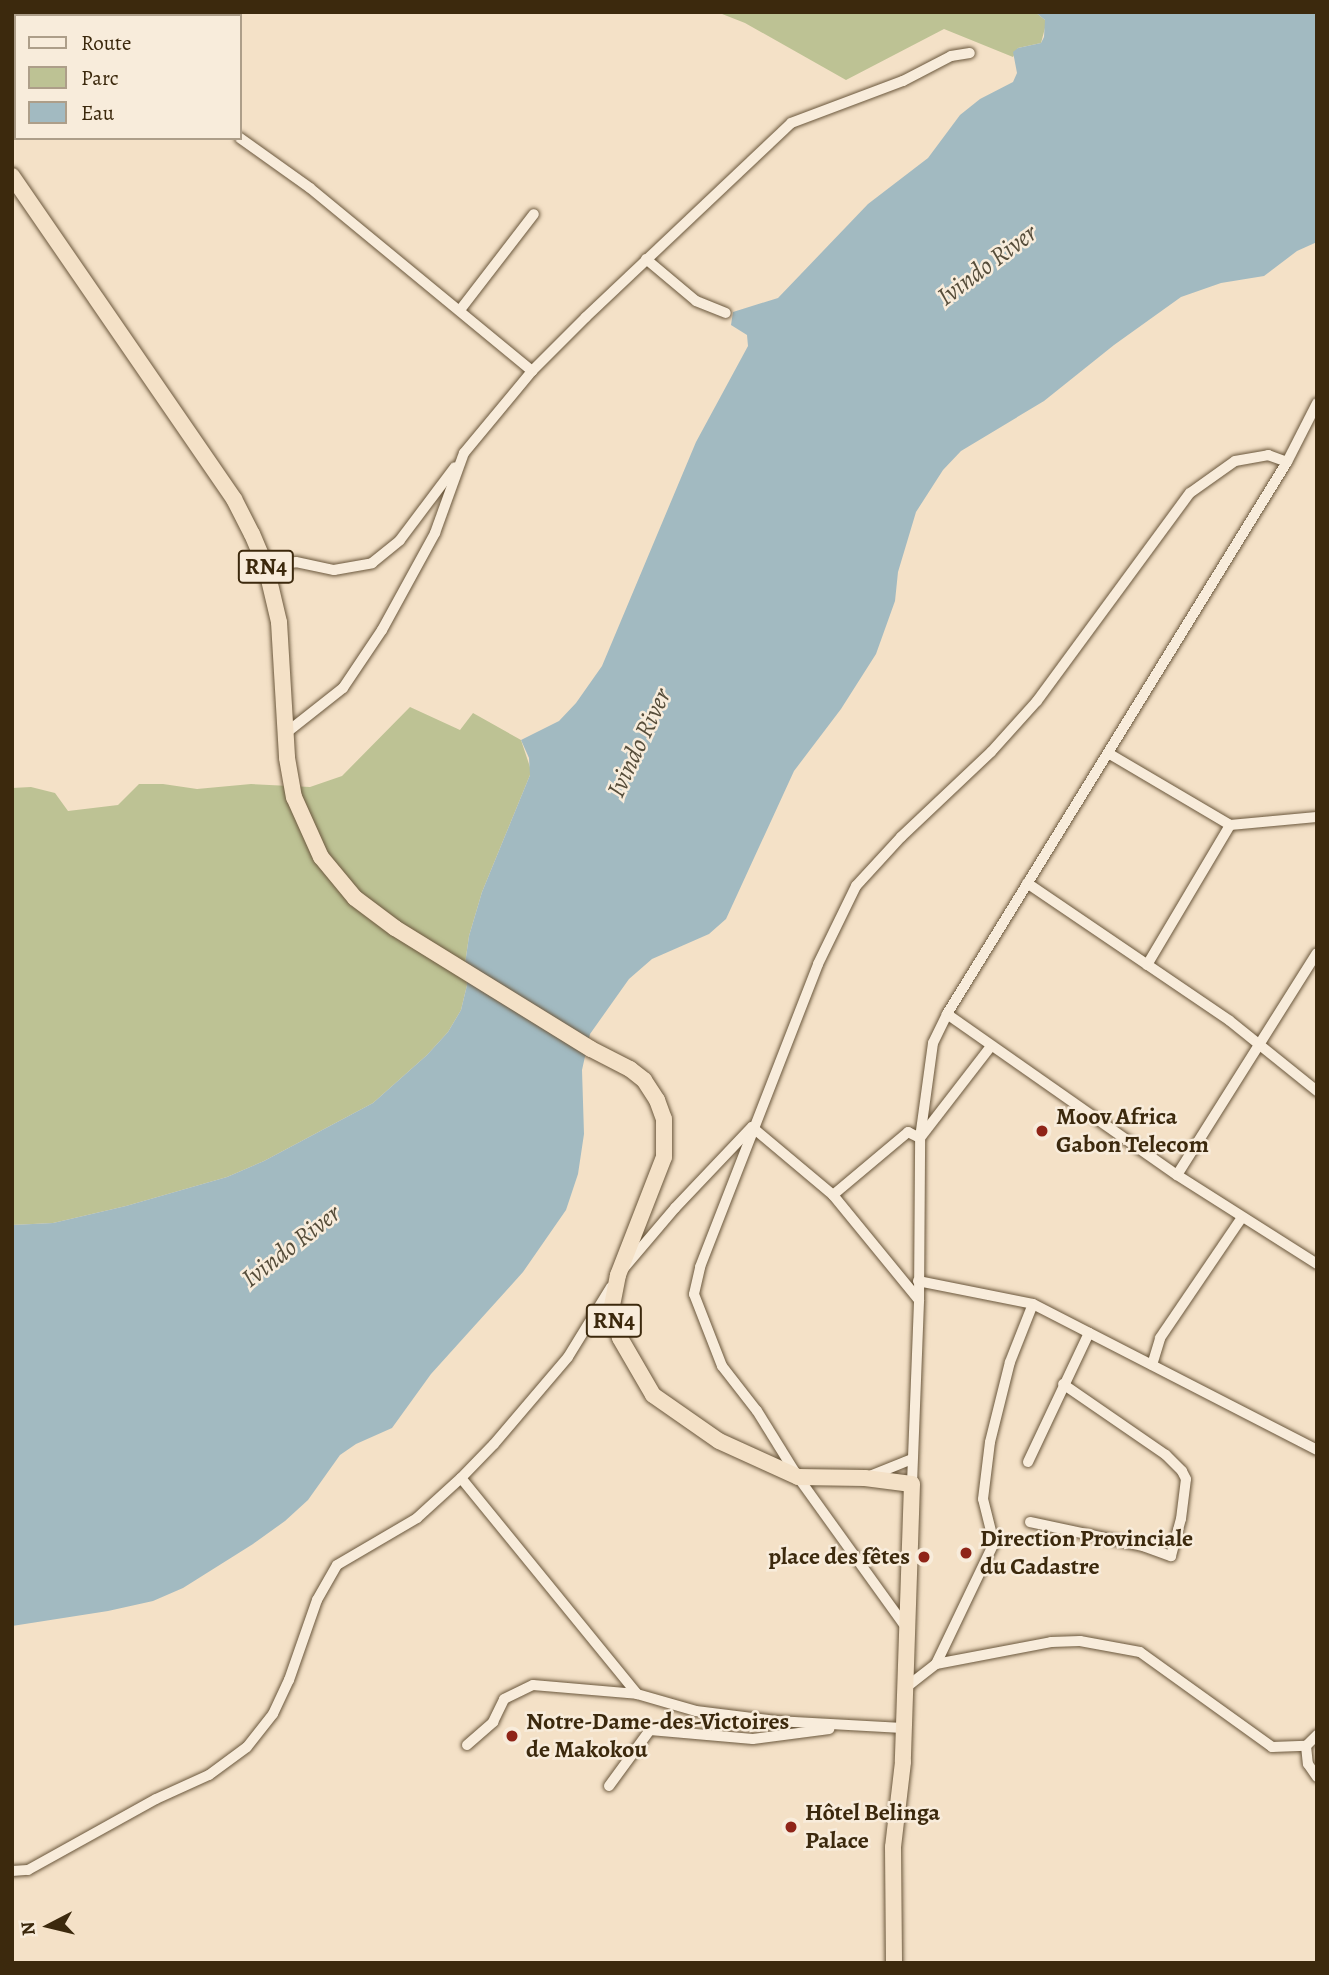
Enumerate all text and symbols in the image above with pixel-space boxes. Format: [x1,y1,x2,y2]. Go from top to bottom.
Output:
legend [14,14,242,140]
text: Route [81,29,131,57]
text: Parc [81,64,119,92]
text: Eau [81,99,114,127]
water label: Ivindo River [931,217,1043,313]
road number: RN4 [236,548,296,586]
water label: Ivindo River [600,684,678,802]
place label: Moov Africa Gabon Telecom [1056,1103,1209,1159]
marker: Moov Africa Gabon Telecom [1034,1123,1050,1139]
water label: Ivindo River [235,1198,347,1294]
road number: RN4 [584,1302,644,1340]
place label: Direction Provinciale du Cadastre [980,1525,1193,1581]
place label: place des fêtes [768,1543,910,1571]
marker: Direction Provinciale du Cadastre [958,1545,974,1561]
marker: place des fêtes [916,1549,932,1565]
place label: Notre-Dame-des-Victoires de Makokou [526,1708,789,1764]
marker: Notre-Dame-des-Victoires de Makokou [504,1728,520,1744]
place label: Hôtel Belinga Palace [805,1799,940,1855]
marker: Hôtel Belinga Palace [783,1819,799,1835]
north arrow [14,1891,84,1961]
text: N [14,1920,42,1937]

